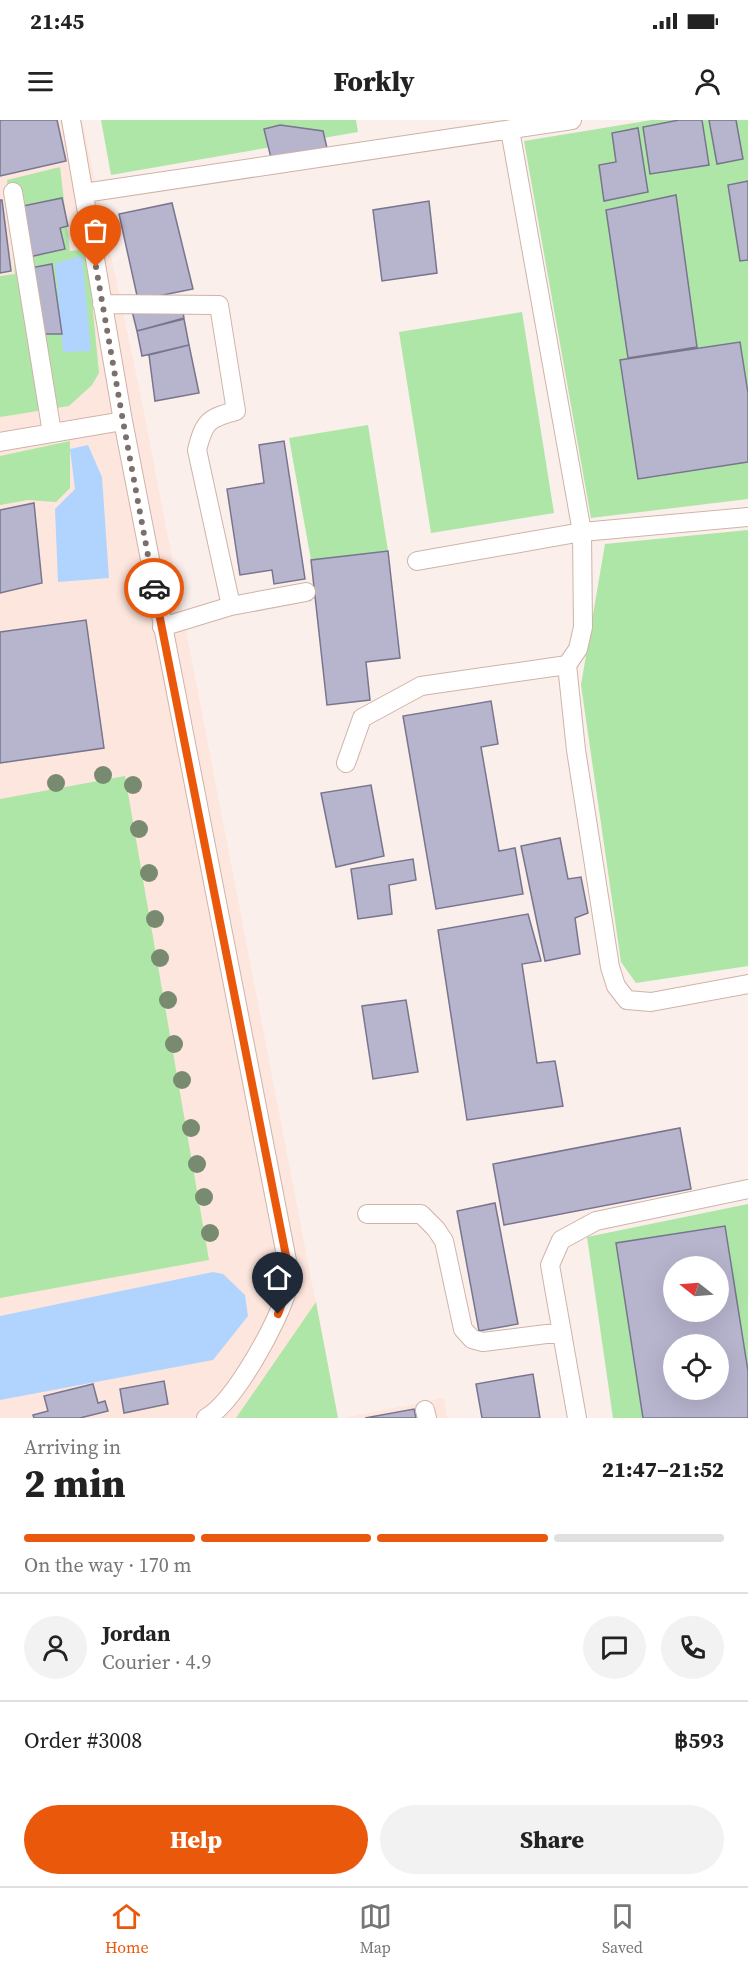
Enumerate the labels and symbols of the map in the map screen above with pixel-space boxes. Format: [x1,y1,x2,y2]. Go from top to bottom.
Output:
pin [70,205,121,267]
courier [124,558,184,618]
pin [252,1252,303,1314]
north arrow [663,1256,729,1322]

